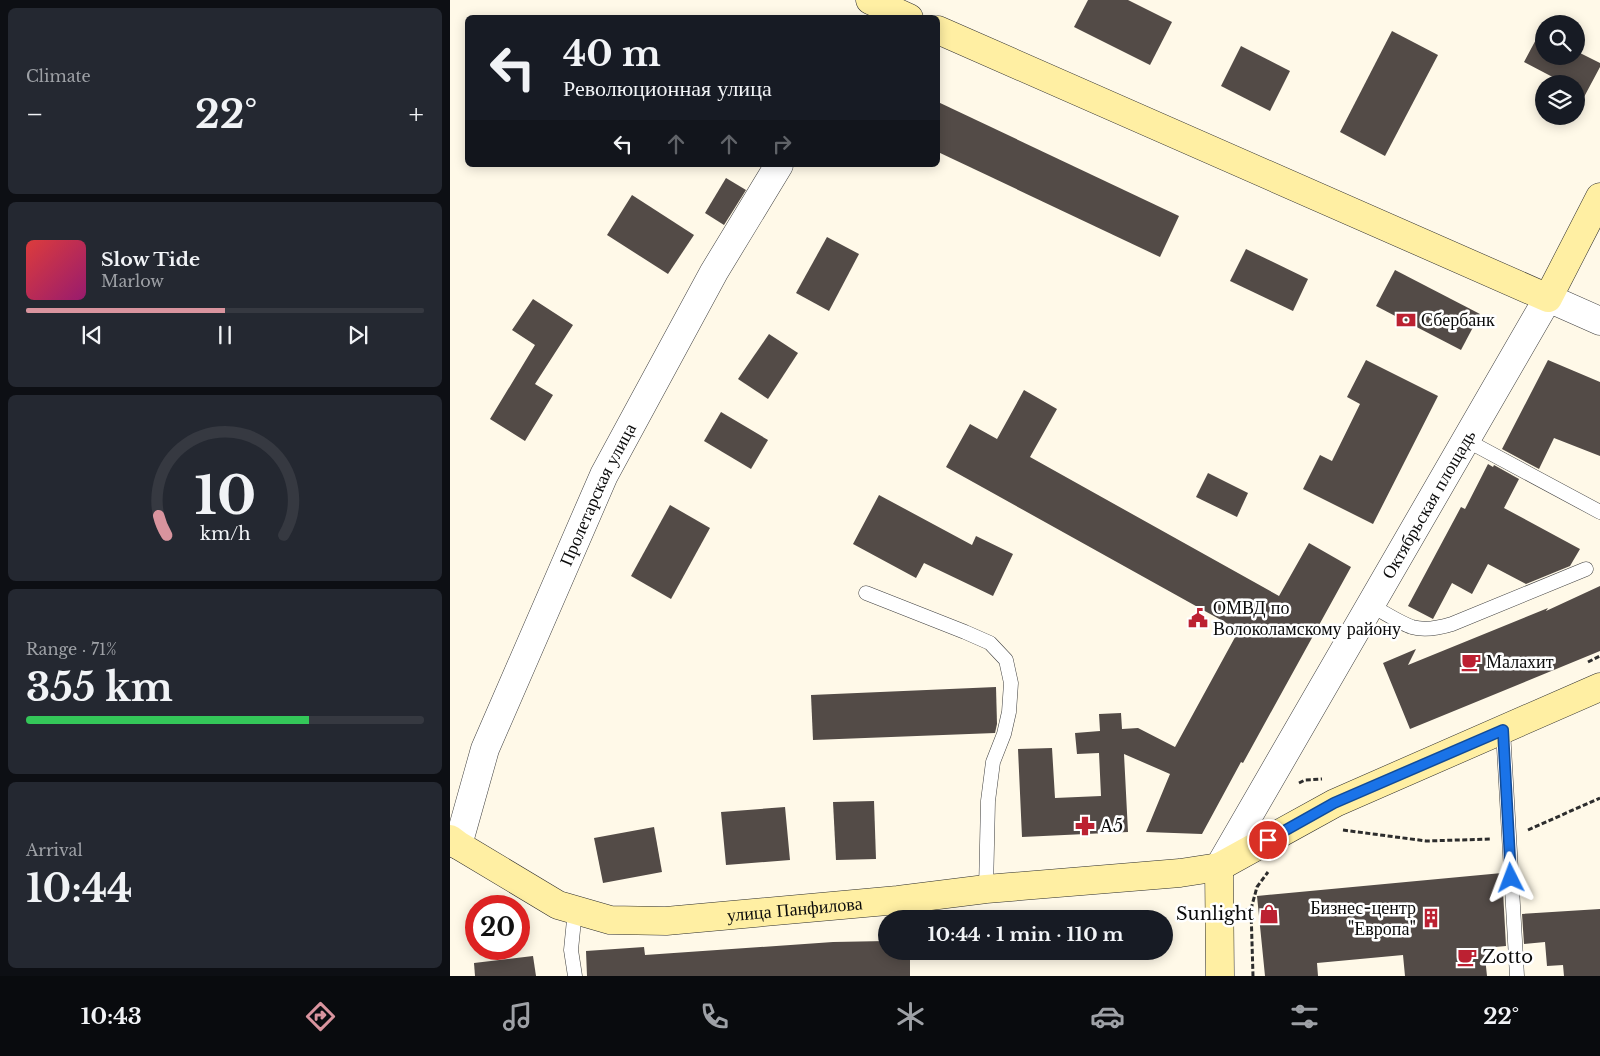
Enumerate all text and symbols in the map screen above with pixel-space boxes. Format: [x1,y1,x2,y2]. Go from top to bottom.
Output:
map controls [1535,15,1585,125]
button: search [1535,15,1585,65]
text: 40 m [563,32,661,75]
icon: left [480,35,545,100]
text: Climate [26,66,91,86]
text: Революционная улица [563,75,772,102]
button: layers [1535,75,1585,125]
text: 22° [195,91,257,138]
text: − [26,97,44,132]
text: + [409,97,424,132]
icon: left [609,130,637,158]
icon: ahead [662,130,690,158]
icon: ahead [715,130,743,158]
icon: right [768,130,796,158]
text: Slow Tide [101,248,200,271]
text: Marlow [101,271,164,291]
bank icon: Сбербанк [1395,309,1417,331]
place label: Сбербанк [1421,309,1495,331]
icon: previous [78,321,106,349]
icon: pause [211,321,239,349]
icon: next [344,321,372,349]
street label: Пролетарская улица [555,419,641,569]
street label: Октябрьская площадь [1377,426,1480,583]
text: 10 [194,464,256,528]
text: km/h [200,523,250,545]
place label: ОМВД по Волоколамскому району [1213,597,1401,640]
public building icon: ОМВД по Волоколамскому району [1187,607,1209,629]
text: Range · 71% [26,639,117,659]
cafe icon: Малахит [1460,651,1482,673]
place label: Малахит [1486,651,1554,673]
text: 355 km [26,664,173,711]
pharmacy icon: А5 [1074,815,1096,837]
place label: А5 [1100,815,1123,837]
pin [1247,819,1289,861]
icon: arrive [1254,826,1282,854]
text: Arrival [26,840,83,860]
position arrow [1484,851,1536,903]
text: 10:44 [26,865,133,912]
street label: улица Панфилова [726,892,863,926]
speed limit sign: 20 [465,895,530,960]
place label: Бизнес-центр "Европа" [1310,897,1416,940]
place label: Sunlight [1176,903,1254,925]
shop icon: Sunlight [1258,903,1280,925]
building icon: Бизнес-центр "Европа" [1420,907,1442,929]
text: 10:44 · 1 min · 110 m [927,923,1124,946]
cafe icon: Zotto [1456,946,1478,968]
place label: Zotto [1482,946,1533,968]
icon: directions [303,999,338,1034]
icon: music [500,999,535,1034]
icon: phone [697,999,732,1034]
icon: climate [893,999,928,1034]
icon: car [1090,999,1125,1034]
icon: filters [1287,999,1322,1034]
text: 10:43 [81,1003,142,1030]
text: 22° [1483,1003,1519,1030]

